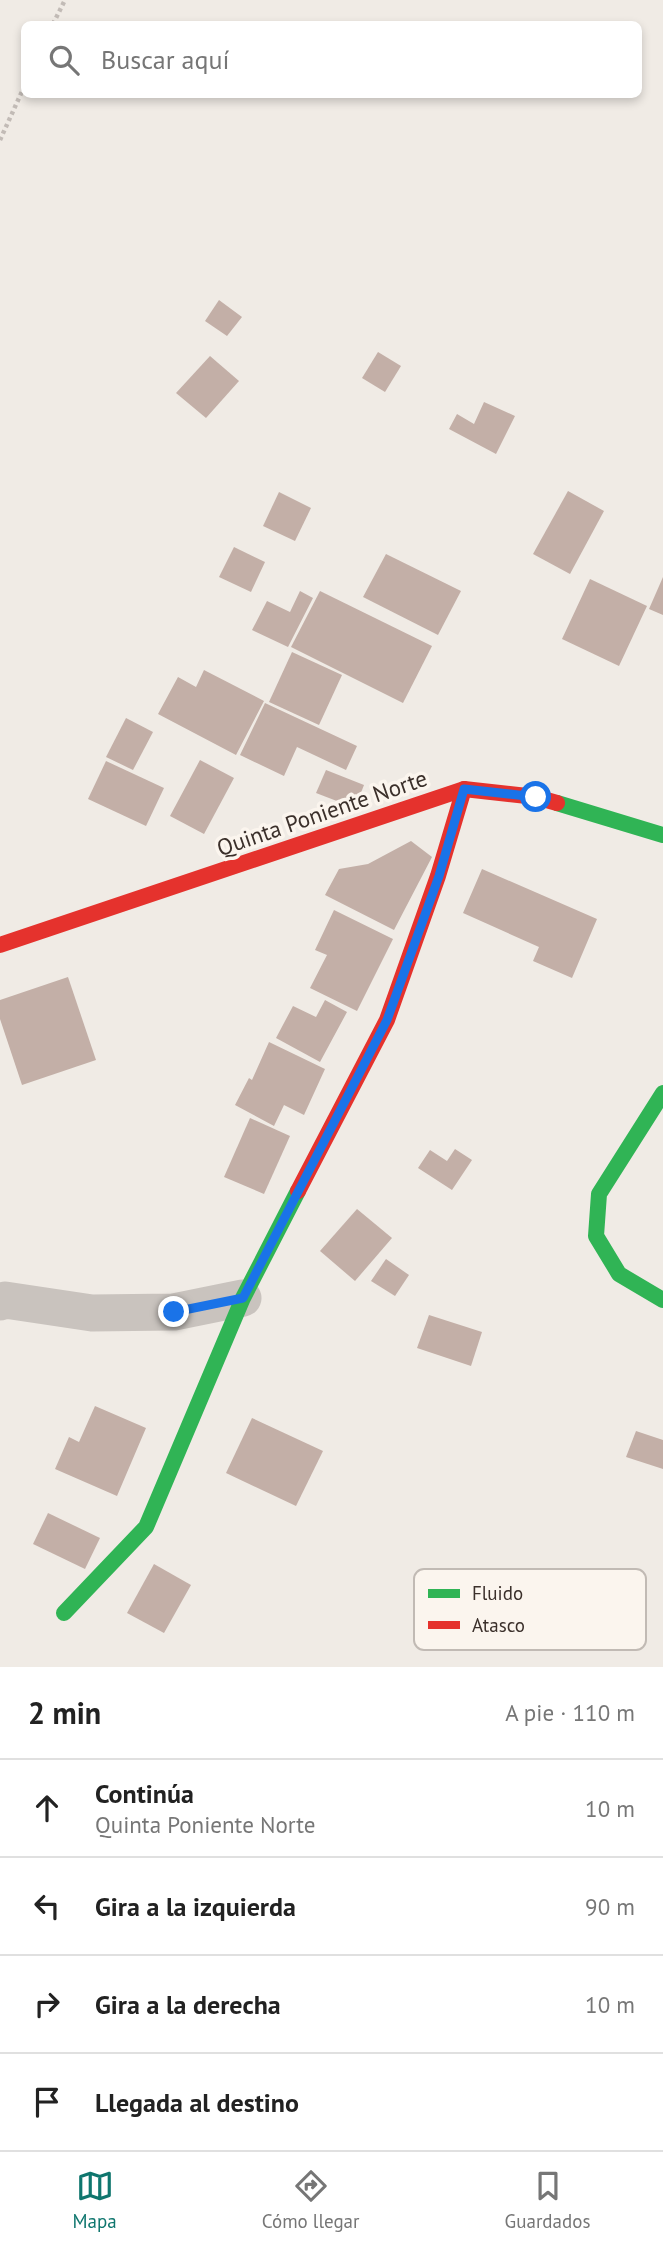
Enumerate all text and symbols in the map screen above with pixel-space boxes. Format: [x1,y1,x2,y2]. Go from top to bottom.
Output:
search box [21,21,642,98]
icon: search [45,41,83,79]
text: Buscar aquí [101,43,229,76]
street label: Quinta Poniente Norte [213,763,431,862]
route start [520,781,551,812]
route end [158,1296,189,1327]
legend [414,1569,646,1650]
text: Fluido [472,1581,523,1605]
text: Atasco [472,1613,525,1637]
text: 2 min [28,1693,101,1732]
text: A pie · 110 m [505,1698,635,1727]
text: Continúa [95,1777,194,1810]
icon: ahead [28,1789,66,1827]
text: 10 m [585,1794,635,1823]
text: Quinta Poniente Norte [95,1810,316,1839]
icon: left [28,1887,66,1925]
text: Gira a la izquierda [95,1890,296,1923]
text: 90 m [585,1892,635,1921]
icon: right [28,1985,66,2023]
text: Gira a la derecha [95,1988,281,2021]
text: 10 m [585,1990,635,2019]
icon: arrive [28,2083,66,2121]
text: Llegada al destino [95,2086,299,2119]
tab: Mapa [73,2167,117,2233]
tab: Cómo llegar [262,2167,360,2233]
tab: Guardados [505,2167,590,2233]

